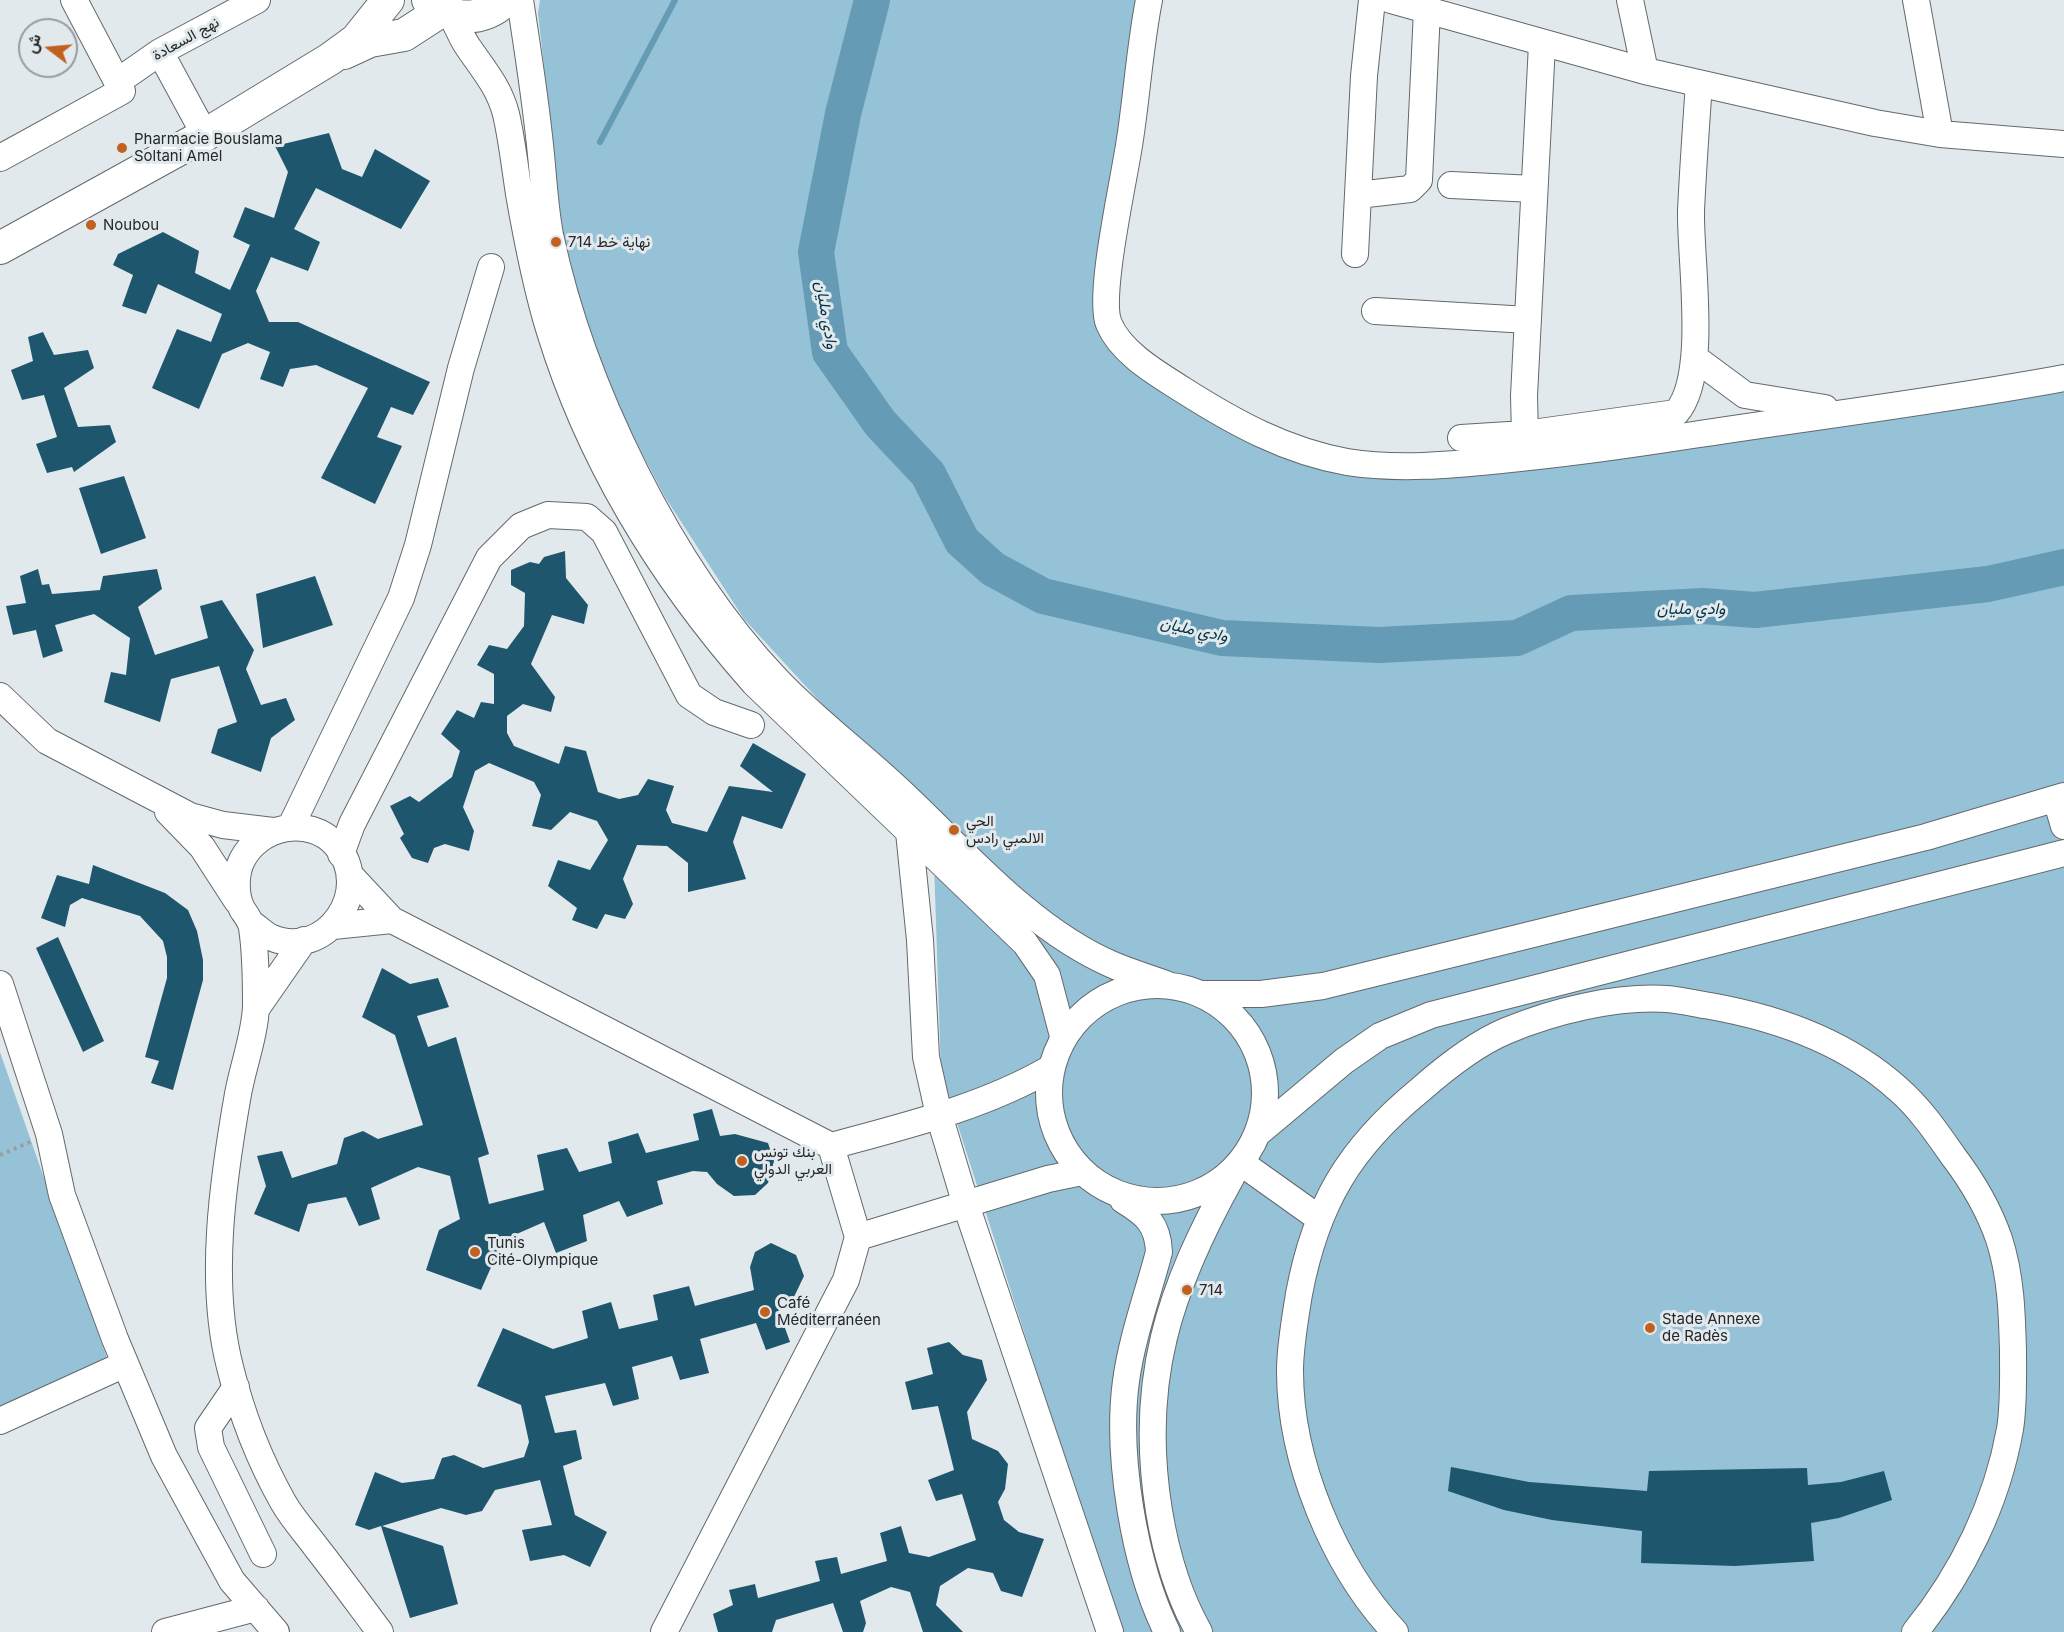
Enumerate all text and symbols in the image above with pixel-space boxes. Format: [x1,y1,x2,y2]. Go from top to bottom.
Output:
street label: نهج السعادة [150,13,222,65]
north arrow [18,18,78,78]
text: ش [20,32,45,56]
place label: Pharmacie Bouslama Soltani Amel [134,130,283,165]
marker: Pharmacie Bouslama Soltani Amel [115,141,129,155]
place label: Noubou [103,216,159,234]
marker: Noubou [84,218,98,232]
place label: نهاية خط 714 [568,233,650,251]
marker: نهاية خط 714 [549,235,563,249]
water label: وادي مليان [811,280,841,350]
water label: وادي مليان [1657,599,1725,619]
water label: وادي مليان [1158,613,1230,647]
place label: الحي الالمبي رادس [966,812,1044,847]
marker: الحي الالمبي رادس [947,823,961,837]
place label: بنك تونس العربي الدولي [754,1143,832,1178]
marker: بنك تونس العربي الدولي [735,1154,749,1168]
place label: Tunis Cité-Olympique [487,1234,598,1269]
marker: Tunis Cité-Olympique [468,1245,482,1259]
place label: 714 [1199,1281,1223,1299]
marker: 714 [1180,1283,1194,1297]
place label: Café Méditerranéen [777,1294,881,1329]
marker: Café Méditerranéen [758,1305,772,1319]
place label: Stade Annexe de Radès [1662,1310,1760,1345]
marker: Stade Annexe de Radès [1643,1321,1657,1335]

